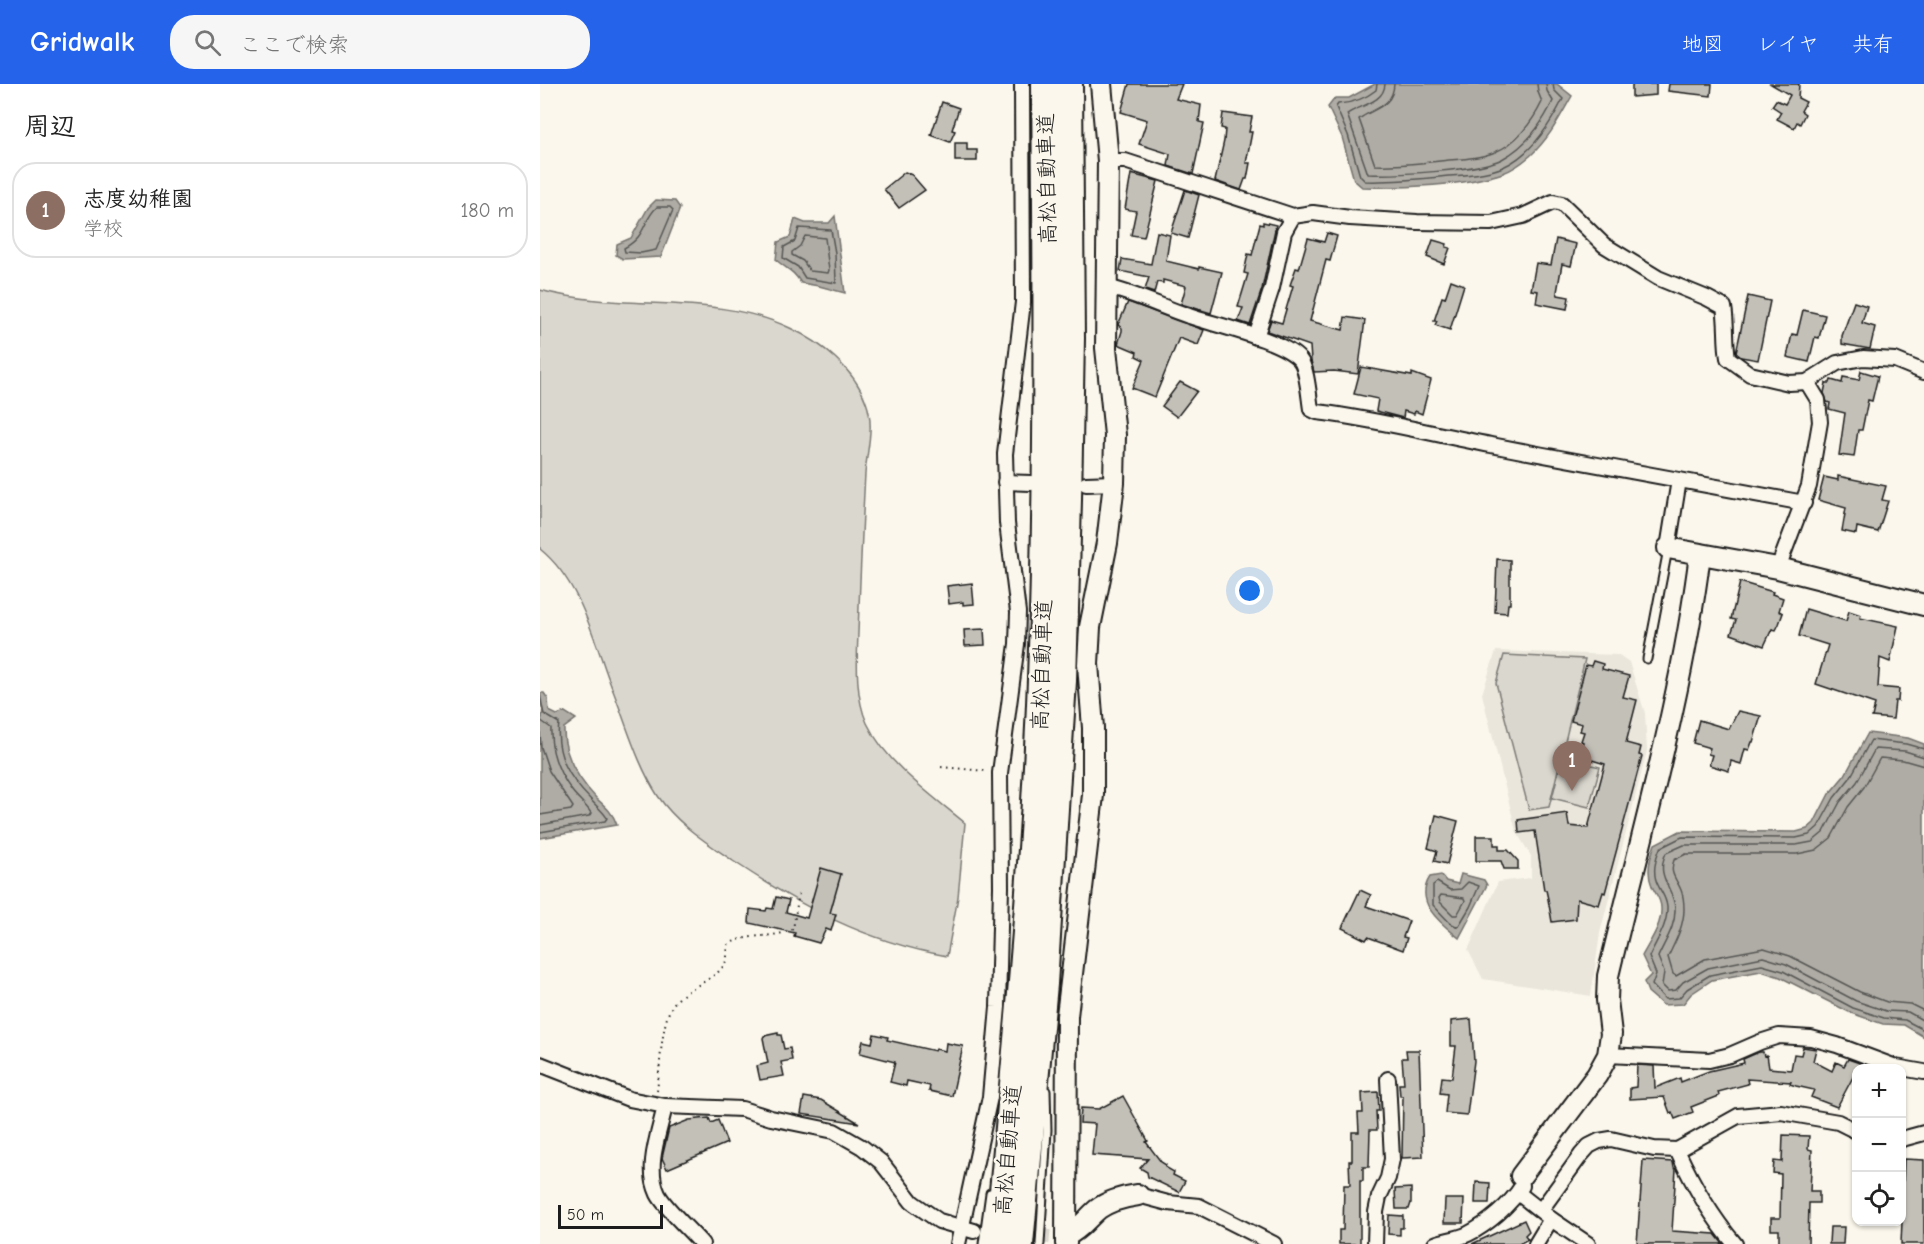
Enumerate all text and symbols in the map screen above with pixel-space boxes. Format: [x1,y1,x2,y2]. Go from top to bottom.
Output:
search box [170,15,590,69]
text: Gridwalk [30,26,134,58]
icon: search [191,26,224,59]
text: ここで検索 [239,32,349,58]
text: 地図 [1682,32,1724,56]
text: レイヤ [1757,32,1819,56]
text: 共有 [1852,32,1894,56]
text: 周辺 [24,112,76,142]
street label: 高松自動車道 [1033,113,1061,245]
text: 志度幼稚園 [83,186,193,212]
text: 1 [42,199,49,222]
text: 180 m [460,199,514,222]
text: 学校 [83,217,123,240]
your location [1235,576,1264,605]
street label: 高松自動車道 [1027,599,1057,731]
pin: 1 [1552,742,1592,791]
map controls [1852,1064,1906,1226]
button: + [1852,1064,1906,1118]
street label: 高松自動車道 [989,1083,1027,1217]
button: − [1852,1118,1906,1172]
button: locate [1852,1172,1906,1226]
scale bar [558,1202,663,1230]
text: 50 m [567,1206,604,1224]

